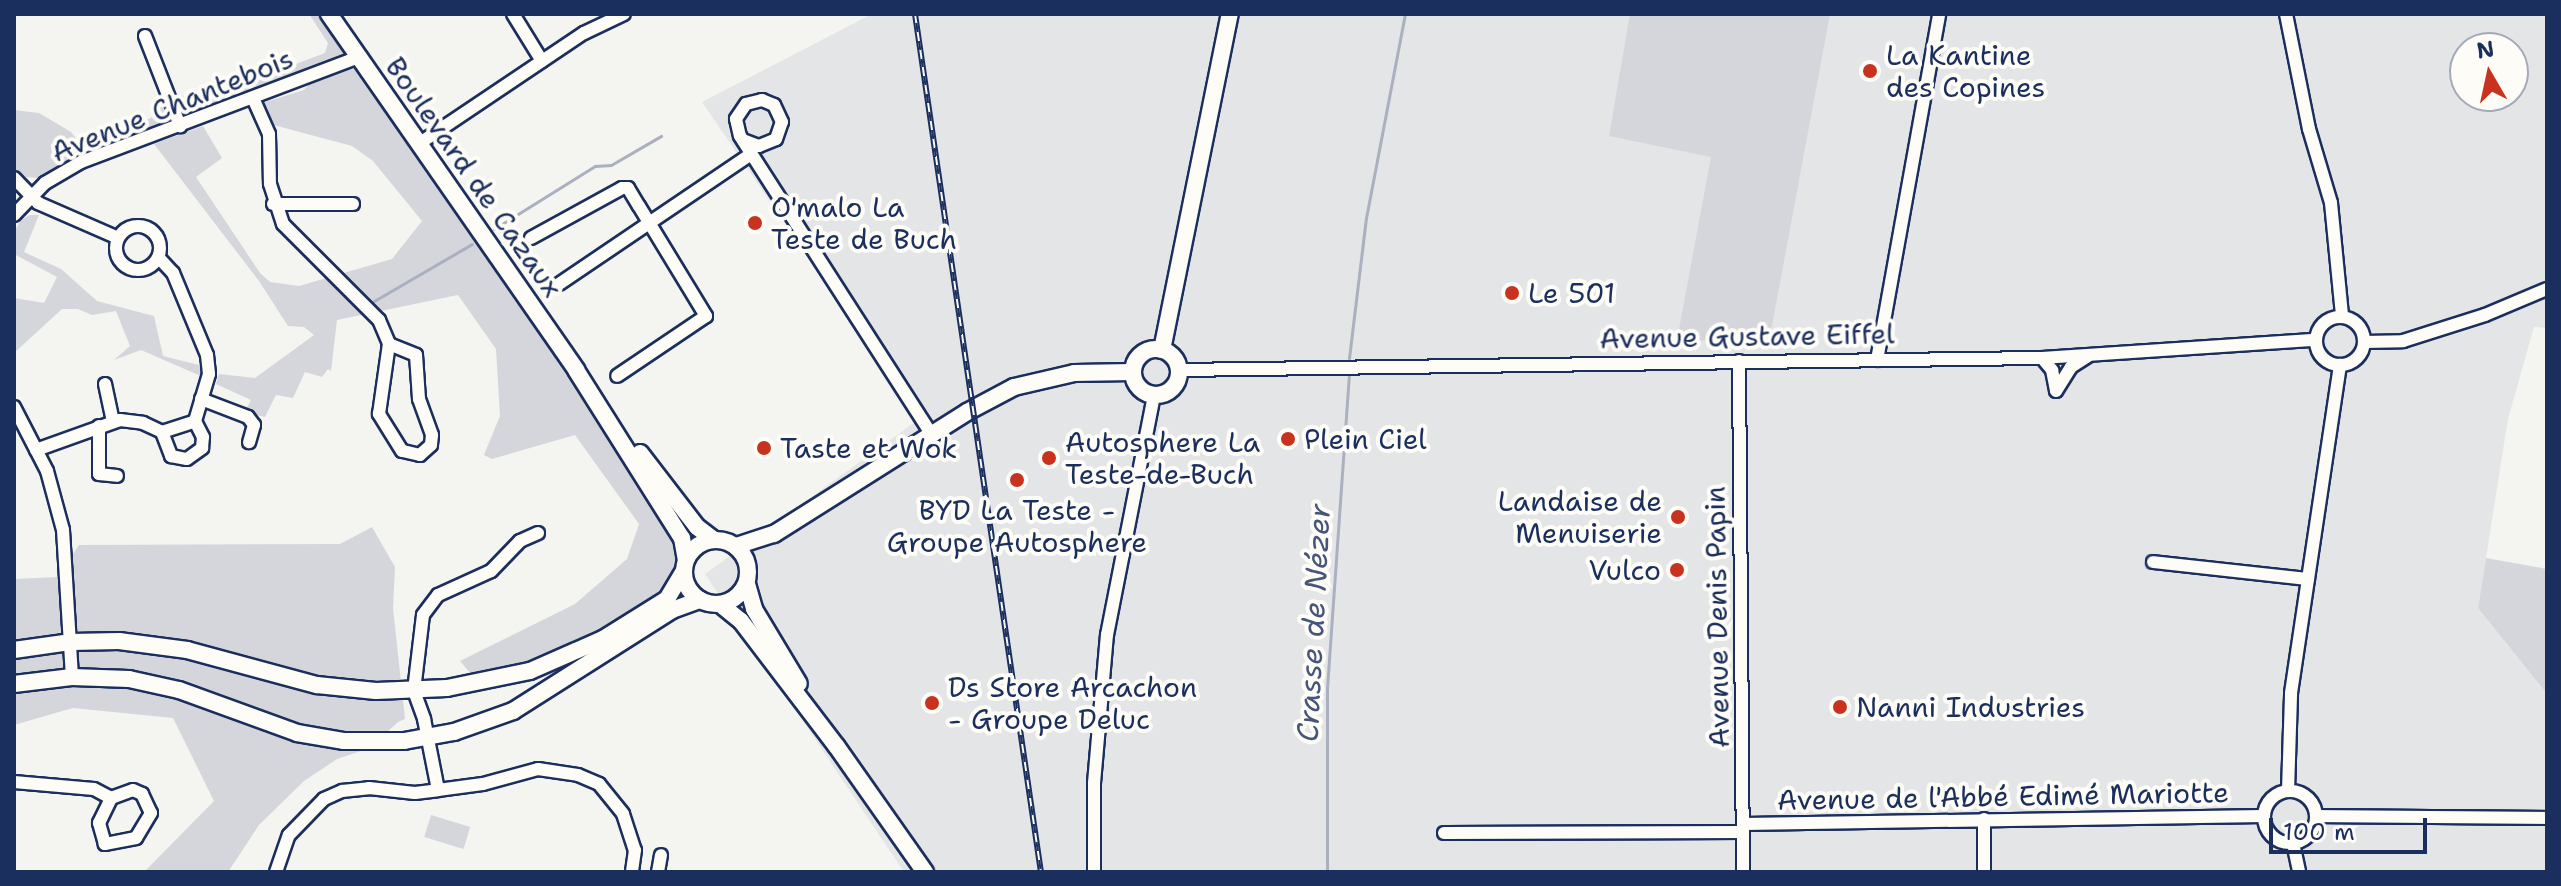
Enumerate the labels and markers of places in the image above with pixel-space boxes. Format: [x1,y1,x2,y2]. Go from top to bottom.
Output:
place label: La Kantine des Copines [1886,38,2045,104]
marker: La Kantine des Copines [1861,62,1879,80]
place label: O'malo La Teste de Buch [771,190,957,256]
marker: O'malo La Teste de Buch [746,214,764,232]
place label: Le 501 [1528,276,1615,310]
marker: Le 501 [1503,284,1521,302]
place label: Plein Ciel [1304,422,1427,456]
place label: Autosphere La Teste-de-Buch [1065,425,1260,491]
marker: Plein Ciel [1279,430,1297,448]
place label: Taste et Wok [780,431,957,465]
marker: Taste et Wok [755,439,773,457]
marker: Autosphere La Teste-de-Buch [1040,449,1058,467]
marker: BYD La Teste - Groupe Autosphere [1008,471,1026,489]
place label: Landaise de Menuiserie [1498,484,1662,550]
place label: BYD La Teste - Groupe Autosphere [887,493,1147,559]
marker: Landaise de Menuiserie [1669,508,1687,526]
place label: Vulco [1588,553,1661,587]
marker: Vulco [1668,561,1686,579]
place label: Ds Store Arcachon - Groupe Deluc [948,670,1197,736]
place label: Nanni Industries [1856,690,2085,724]
marker: Ds Store Arcachon - Groupe Deluc [923,694,941,712]
marker: Nanni Industries [1831,698,1849,716]

